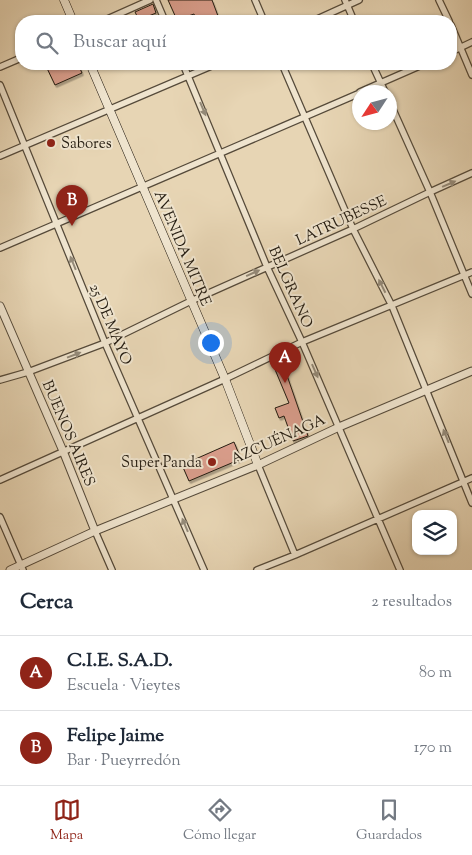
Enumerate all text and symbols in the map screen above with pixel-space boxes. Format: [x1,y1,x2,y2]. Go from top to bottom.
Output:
search box [15,15,457,70]
icon: search [33,29,61,57]
text: Buscar aquí [73,29,167,56]
north arrow [352,85,397,130]
one-way arrow [199,102,207,116]
place label: Sabores [61,134,112,155]
marker: Sabores [45,137,57,149]
one-way arrow [442,179,456,187]
pin: B [56,185,88,226]
street label: AVENIDA MITRE [148,188,215,310]
street label: LATRUBESSE [293,191,390,252]
street label: BELGRANO [262,243,317,332]
one-way arrow [68,256,76,270]
one-way arrow [246,269,260,277]
one-way arrow [378,279,386,294]
street label: 25 DE MAYO [83,281,136,369]
your location [198,330,224,356]
pin: A [269,342,301,383]
one-way arrow [66,351,81,358]
one-way arrow [311,364,319,378]
street label: BUENOS AIRES [36,377,99,490]
street label: AZCUÉNAGA [227,409,329,471]
one-way arrow [441,429,449,443]
place label: Super Panda [121,453,202,474]
marker: Super Panda [206,456,218,468]
map controls [412,510,457,555]
button: layers [412,510,457,555]
one-way arrow [181,518,189,532]
text: Cerca [20,588,73,618]
text: 2 resultados [371,591,452,614]
text: C.I.E. S.A.D. [67,648,173,675]
text: A [30,662,43,685]
text: 80 m [419,662,452,685]
text: Escuela · Vieytes [67,675,180,698]
text: Felipe Jaime [67,723,164,750]
text: B [31,737,41,760]
text: 170 m [414,737,452,760]
text: Bar · Pueyrredón [67,750,181,773]
tab: Mapa [50,796,83,846]
tab: Cómo llegar [183,796,256,846]
tab: Guardados [356,796,422,846]

